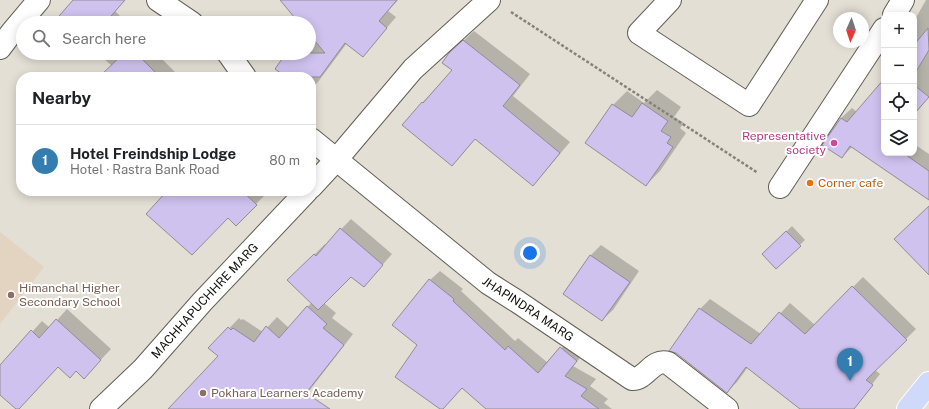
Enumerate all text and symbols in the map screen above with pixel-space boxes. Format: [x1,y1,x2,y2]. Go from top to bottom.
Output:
north arrow [833,12,869,48]
map controls [881,12,917,156]
button: + [881,12,917,48]
search box [16,16,316,60]
icon: search [30,27,52,49]
text: Search here [62,30,146,47]
button: − [881,48,917,84]
button: locate [881,84,917,120]
text: Nearby [32,88,91,108]
button: layers [881,120,917,156]
place label: Representative society [742,129,827,157]
marker: Representative society [829,138,839,148]
text: Hotel Freindship Lodge [70,145,236,162]
text: 1 [42,153,48,168]
text: 80 m [269,153,300,168]
text: Hotel · Rastra Bank Road [70,162,219,177]
place label: Corner cafe [818,176,883,190]
marker: Corner cafe [805,178,815,188]
street label: MACHHAPUCHHRE MARG [149,240,261,361]
your location [520,243,540,263]
street label: JHAPINDRA MARG [479,274,576,344]
place label: Himanchal Higher Secondary School [19,281,121,309]
marker: Himanchal Higher Secondary School [6,290,16,300]
pin: 1 [837,348,863,381]
place label: Pokhara Learners Academy [211,386,364,400]
marker: Pokhara Learners Academy [198,388,208,398]

